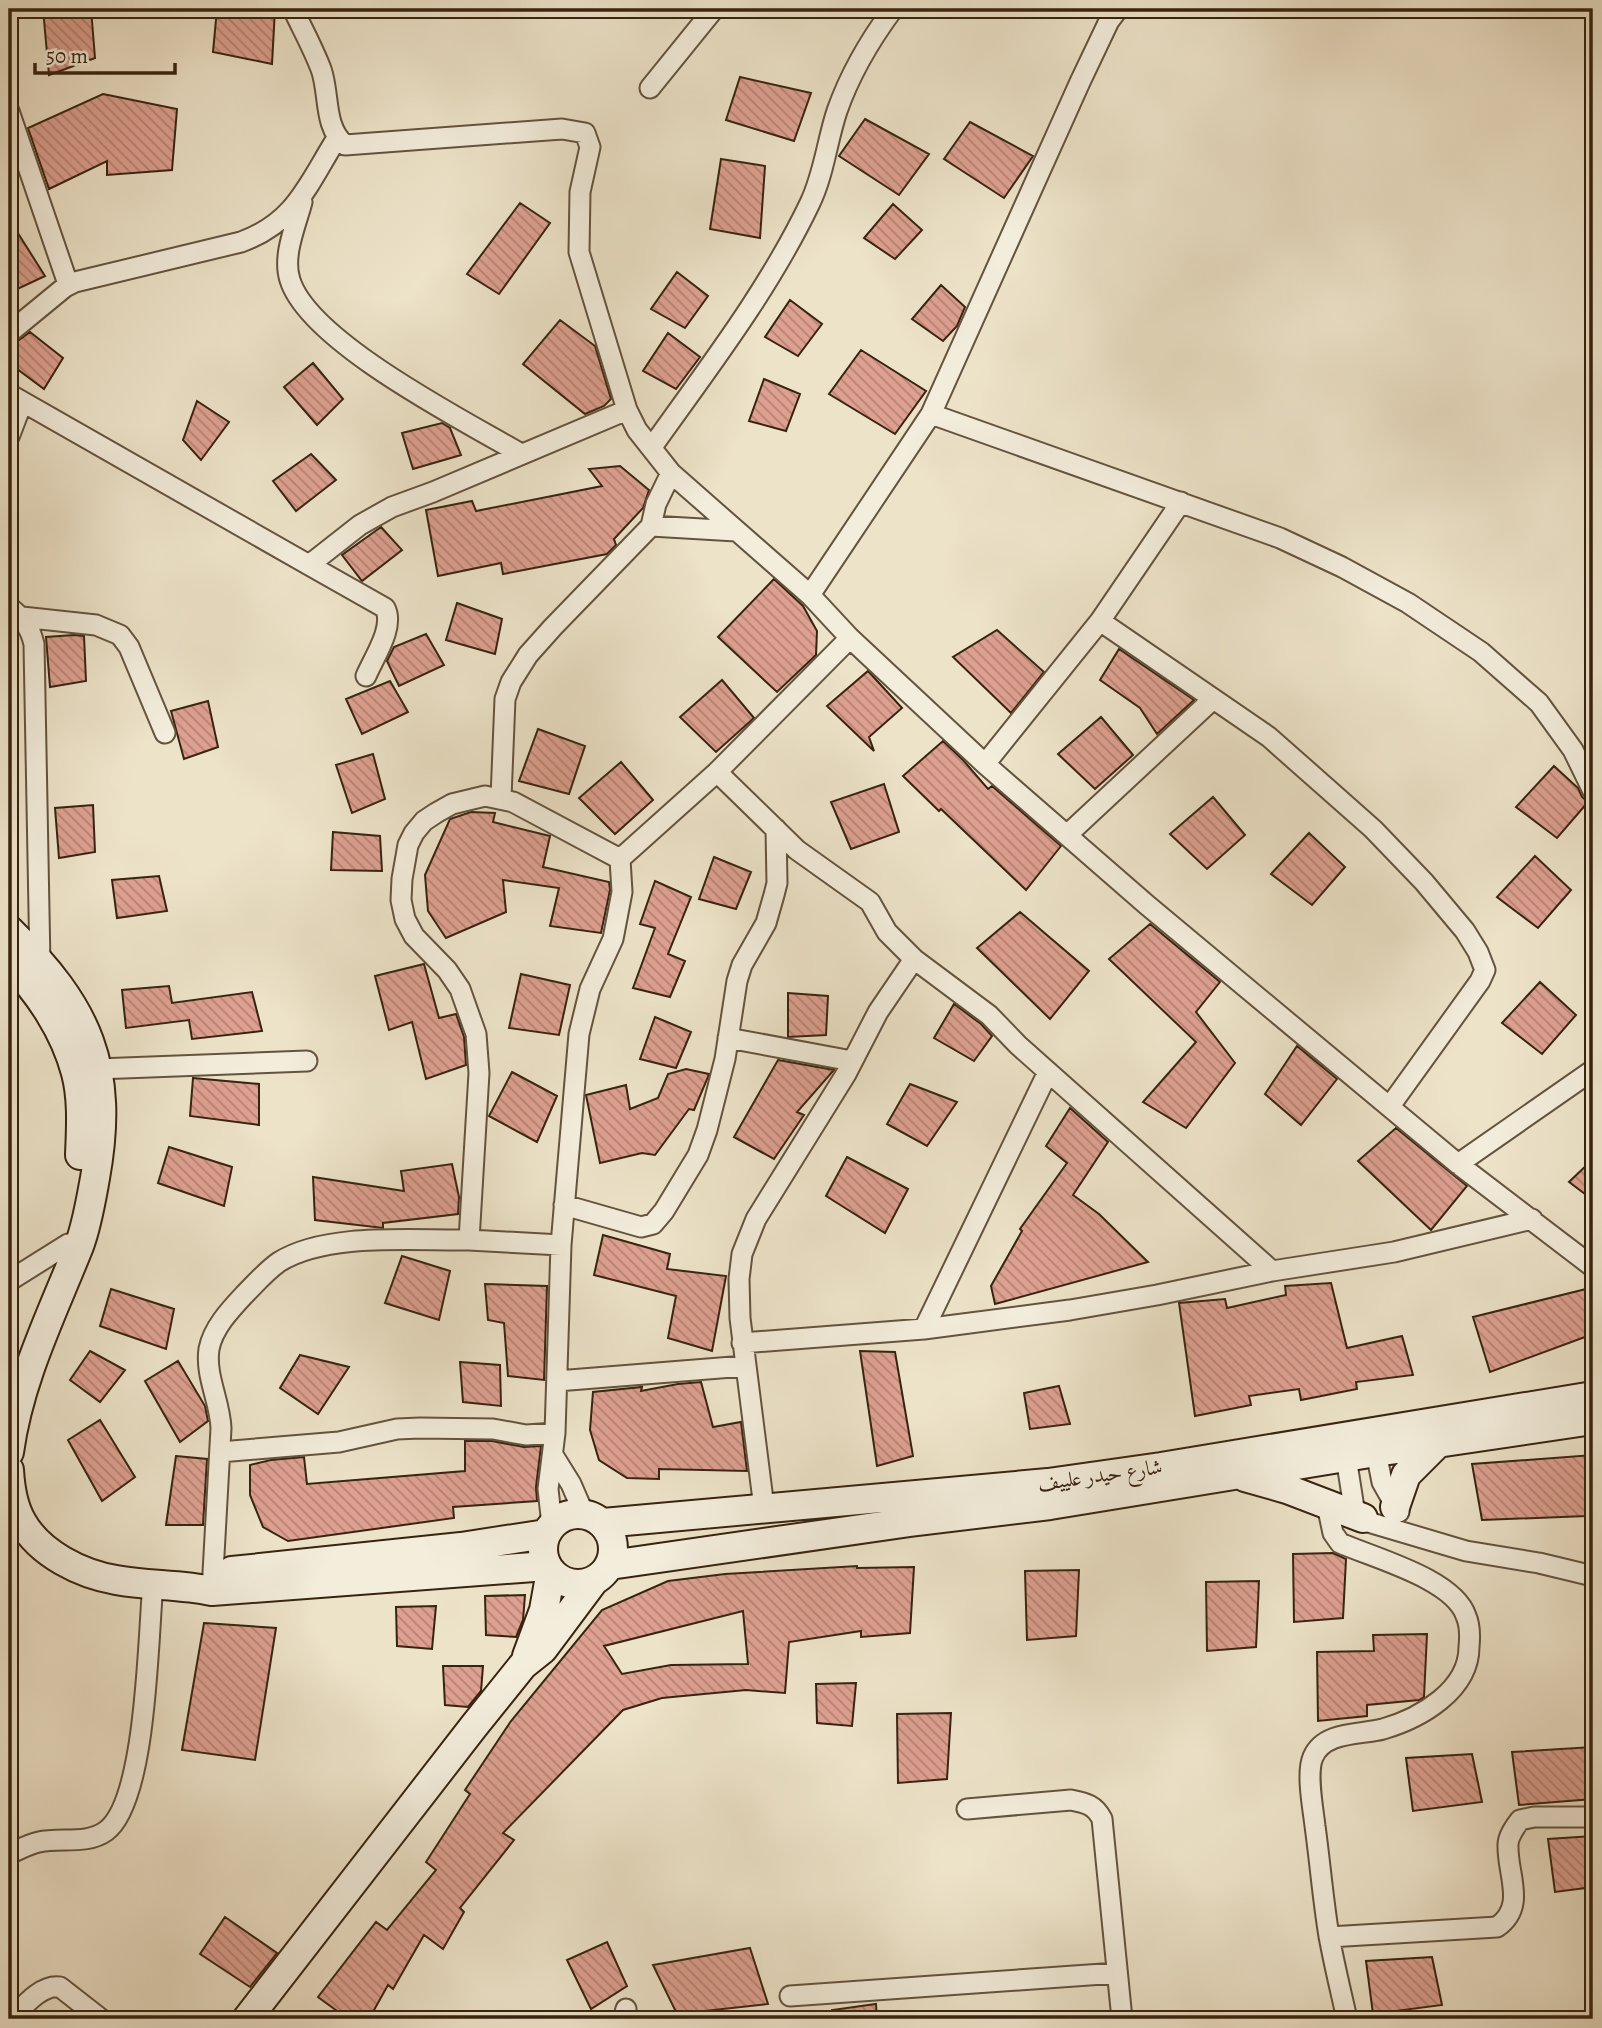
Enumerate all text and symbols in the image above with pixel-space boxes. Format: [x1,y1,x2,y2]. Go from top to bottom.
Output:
scale bar [35,32,175,76]
text: 50 m [46,42,88,70]
street label: شارع حيدر علييف [1036,1452,1165,1502]

